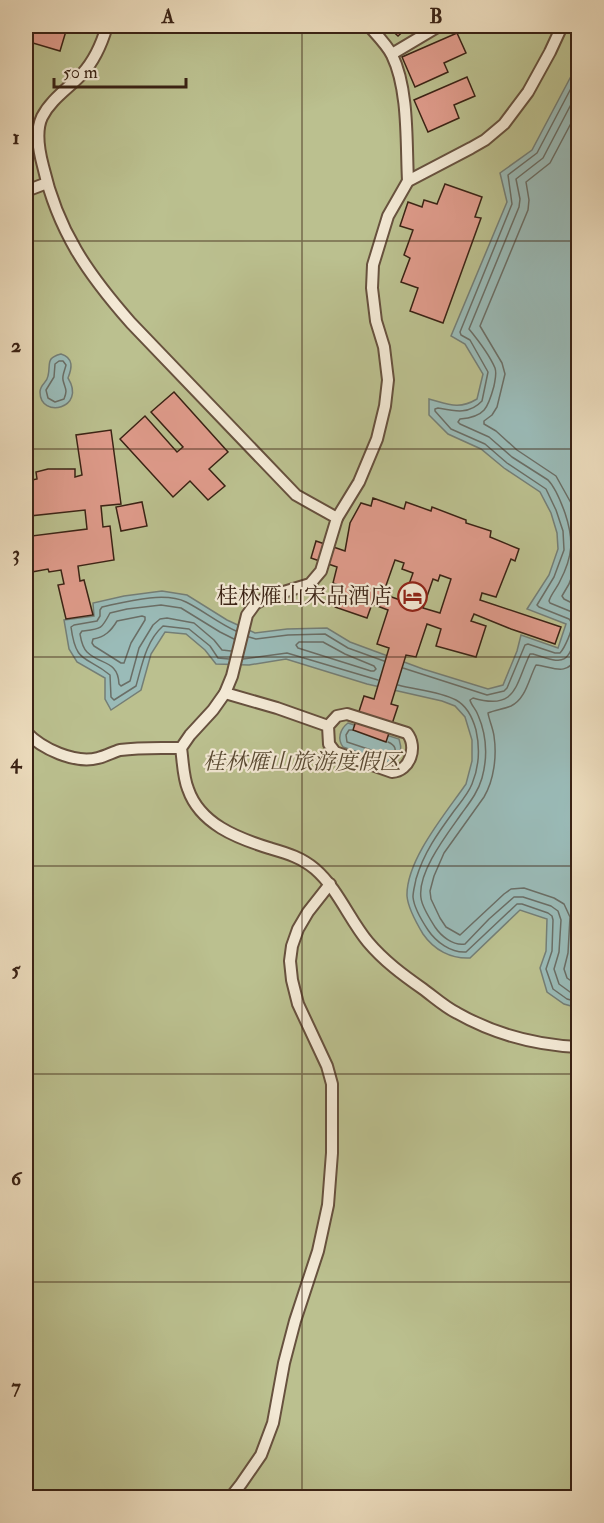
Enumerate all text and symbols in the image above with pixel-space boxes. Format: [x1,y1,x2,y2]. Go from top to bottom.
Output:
text: A [161,4,175,29]
text: B [429,4,443,29]
scale bar [54,51,186,89]
text: 50 m [63,61,98,84]
text: 1 [12,125,20,150]
text: 2 [11,333,21,358]
text: 3 [12,541,20,566]
hotel icon: 桂林雁山宋品酒店 [397,580,429,612]
place label: 桂林雁山宋品酒店 [216,582,392,610]
park label: 桂林雁山旅游度假区 [203,748,404,776]
text: 4 [10,749,23,774]
text: 5 [12,957,22,982]
text: 6 [11,1166,23,1191]
text: 7 [11,1374,21,1399]

